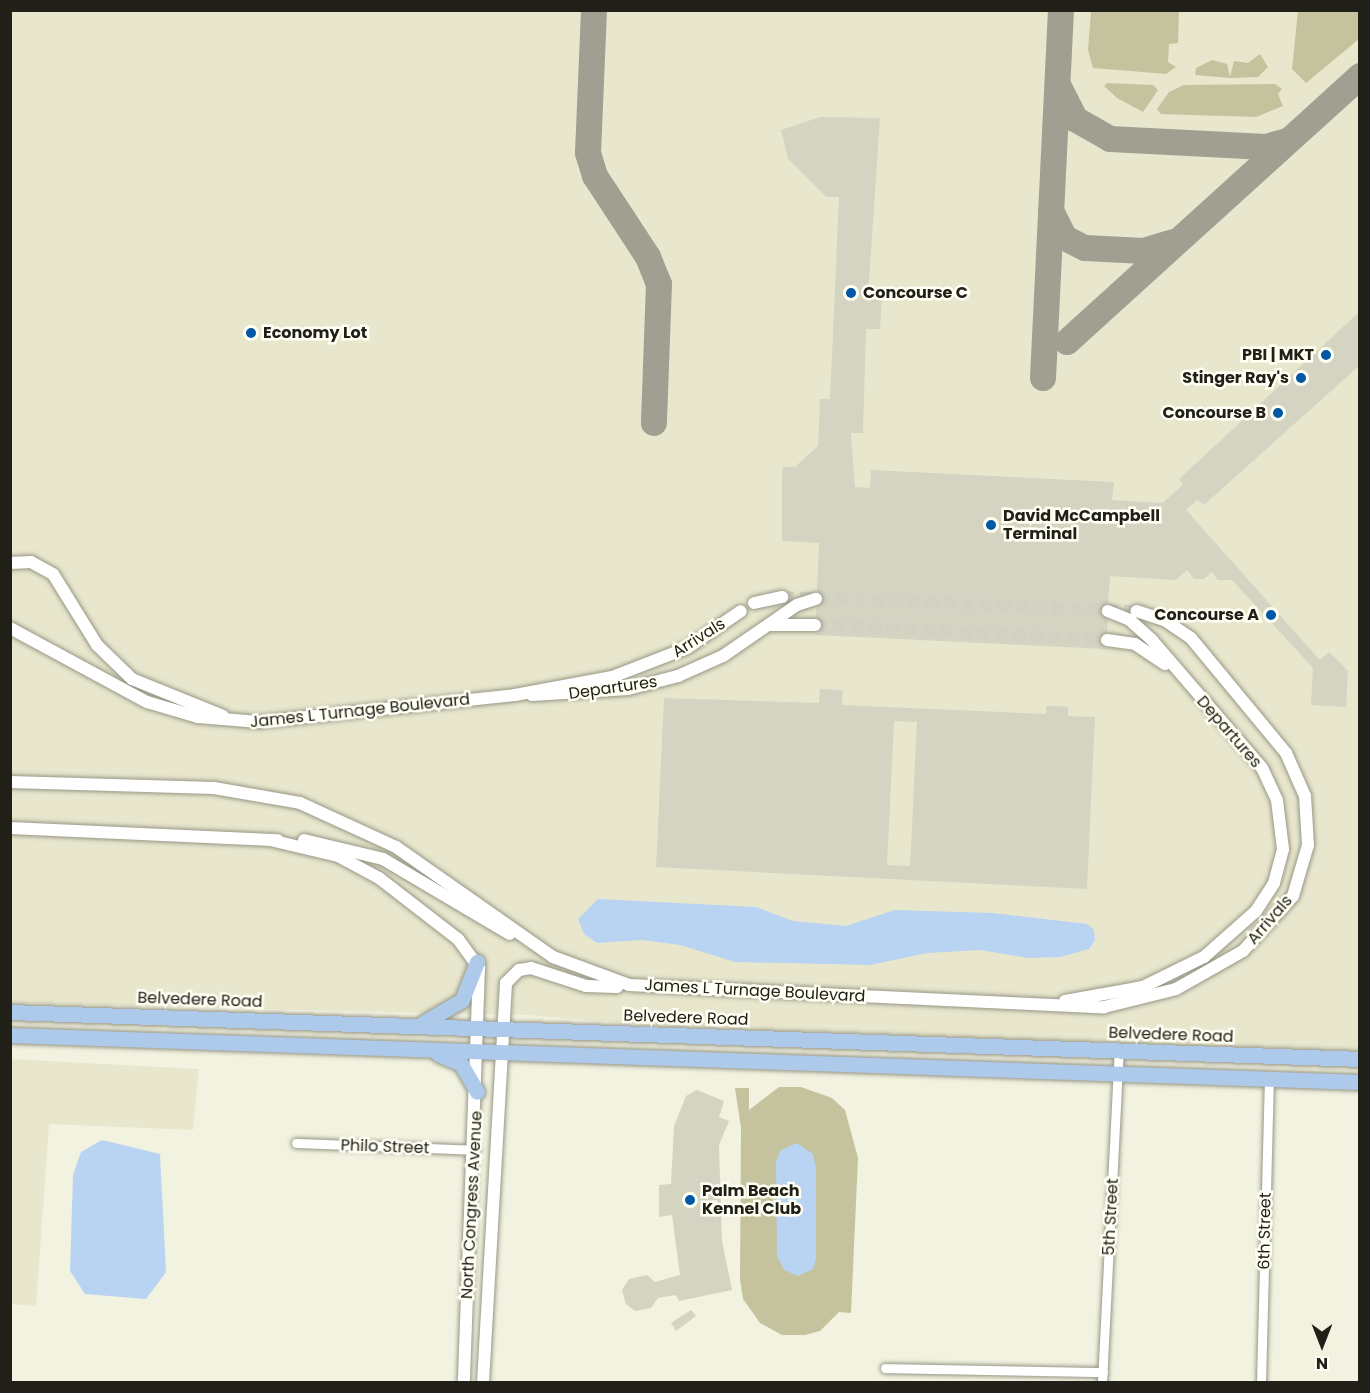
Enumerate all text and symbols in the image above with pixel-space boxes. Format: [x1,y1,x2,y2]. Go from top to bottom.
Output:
place label: Concourse C [863,283,968,303]
marker: Concourse C [844,286,858,300]
place label: Economy Lot [263,323,367,343]
marker: Economy Lot [244,326,258,340]
place label: PBI | MKT [1242,345,1314,365]
marker: PBI | MKT [1319,348,1333,362]
place label: Stinger Ray's [1182,368,1289,388]
marker: Stinger Ray's [1294,371,1308,385]
place label: Concourse B [1163,403,1266,423]
marker: Concourse B [1271,406,1285,420]
place label: David McCampbell Terminal [1003,506,1160,544]
marker: David McCampbell Terminal [984,518,998,532]
place label: Concourse A [1154,605,1259,625]
marker: Concourse A [1264,608,1278,622]
street label: Arrivals [669,614,729,662]
street label: Departures [568,672,658,704]
street label: James L Turnage Boulevard [249,690,471,732]
street label: Departures [1193,692,1265,772]
street label: Arrivals [1243,892,1297,948]
street label: James L Turnage Boulevard [644,976,866,1006]
street label: Belvedere Road [137,988,263,1012]
street label: Belvedere Road [623,1006,749,1030]
street label: Belvedere Road [1108,1023,1234,1047]
street label: North Congress Avenue [457,1110,487,1300]
street label: Philo Street [340,1136,430,1158]
street label: 5th Street [1099,1178,1123,1256]
place label: Palm Beach Kennel Club [702,1181,801,1219]
street label: 6th Street [1255,1192,1275,1270]
marker: Palm Beach Kennel Club [683,1193,697,1207]
north arrow [1292,1315,1352,1375]
text: N [1316,1352,1328,1375]

